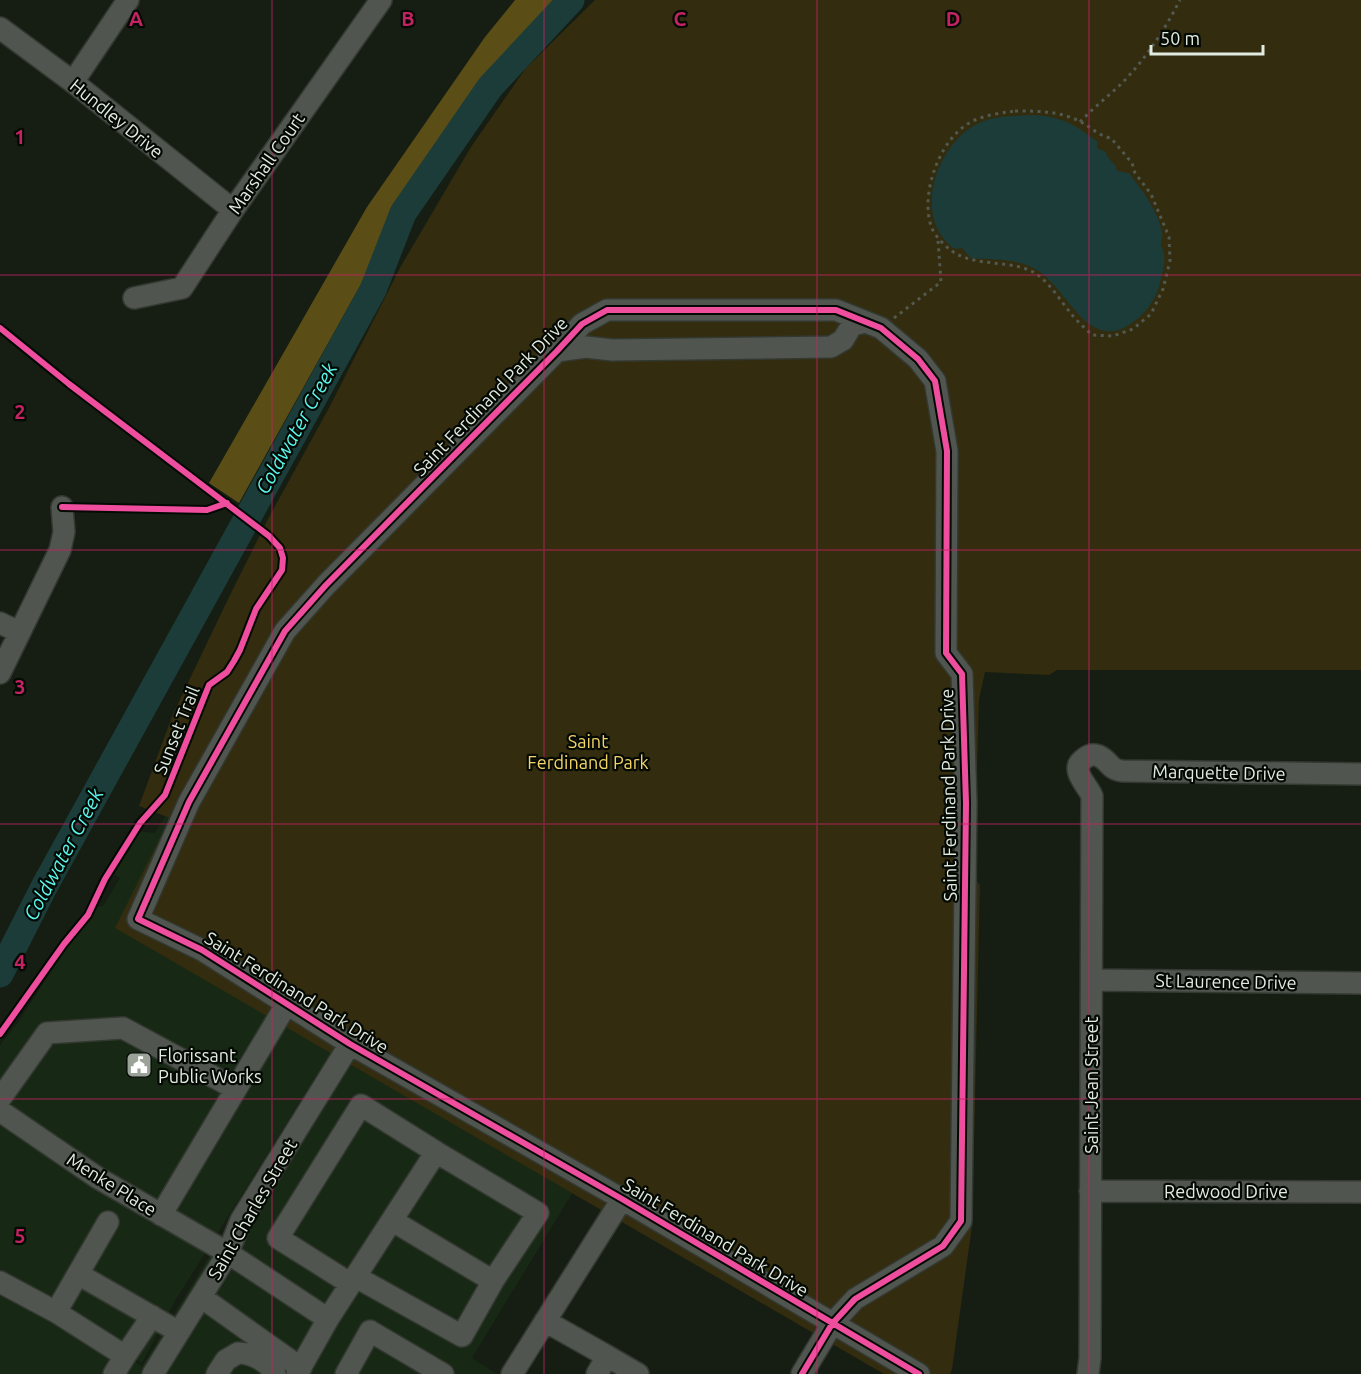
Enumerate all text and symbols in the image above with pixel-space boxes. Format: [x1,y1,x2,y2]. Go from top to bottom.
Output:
text: A [129,7,143,30]
text: B [401,7,415,30]
text: C [674,7,687,30]
text: D [946,7,960,30]
scale bar [1151,18,1264,56]
text: 50 m [1160,28,1200,48]
street label: Hundley Drive [67,74,167,162]
street label: Marshall Court [224,109,308,217]
text: 1 [14,125,26,148]
street label: Saint Ferdinand Park Drive [409,313,571,479]
water label: Coldwater Creek [250,358,342,498]
text: 2 [14,400,26,423]
text: 3 [14,675,26,698]
street label: Sunset Trail [149,683,203,777]
street label: Saint Ferdinand Park Drive [936,689,960,901]
park label: Saint Ferdinand Park [527,731,649,772]
street label: Marquette Drive [1152,761,1286,783]
water label: Coldwater Creek [18,783,108,924]
street label: Saint Ferdinand Park Drive [202,927,392,1057]
text: 4 [14,950,26,973]
street label: St Laurence Drive [1155,970,1297,992]
street label: Saint Jean Street [1081,1016,1101,1154]
place label: Florissant Public Works [158,1045,262,1086]
public building icon: Florissant Public Works [124,1050,154,1080]
street label: Saint Charles Street [204,1135,300,1283]
street label: Menke Place [64,1149,160,1219]
street label: Saint Ferdinand Park Drive [620,1174,812,1300]
street label: Redwood Drive [1164,1181,1288,1201]
text: 5 [14,1224,26,1247]

